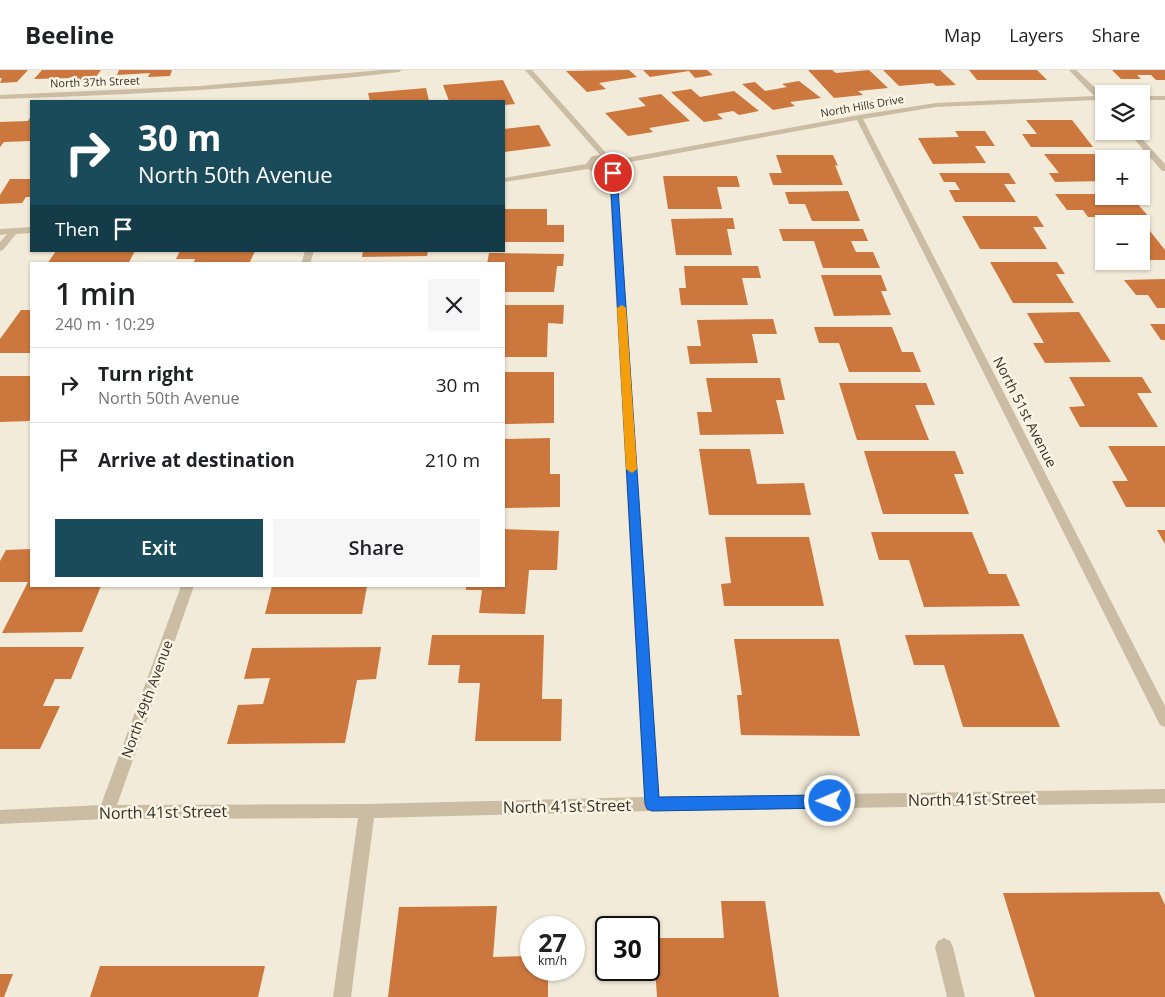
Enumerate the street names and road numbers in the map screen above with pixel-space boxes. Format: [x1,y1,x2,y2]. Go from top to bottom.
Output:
street label: North 37th Street [50,72,140,91]
street label: North Hills Drive [819,91,905,120]
street label: North 51st Avenue [989,353,1062,471]
street label: North 49th Avenue [116,637,177,760]
street label: North 41st Street [908,787,1037,811]
street label: North 41st Street [503,794,632,818]
street label: North 41st Street [99,800,228,824]

